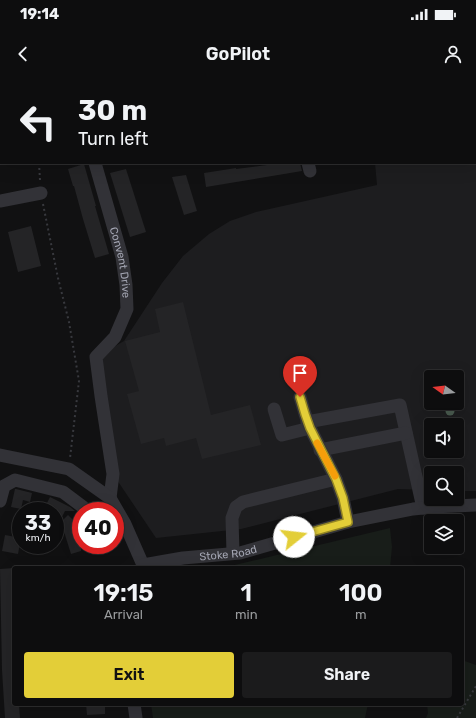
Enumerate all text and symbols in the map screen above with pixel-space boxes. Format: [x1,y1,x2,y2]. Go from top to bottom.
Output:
text: 19:14 [20,5,59,23]
icon: back [12,43,34,65]
text: GoPilot [206,43,270,65]
icon: person [442,43,464,65]
text: 30 m [78,94,147,127]
icon: left [12,96,64,148]
text: Turn left [78,128,148,150]
street label: Convent Drive [107,225,133,298]
pin [283,356,317,397]
icon: arrive [289,362,311,384]
north arrow [424,370,464,410]
map controls [424,370,464,554]
button: sound [424,418,464,458]
button: search [424,466,464,506]
speed limit sign: 40 [72,502,124,554]
text: 33 [25,511,51,535]
button: layers [424,514,464,554]
position arrow [273,516,315,558]
text: km/h [26,532,50,544]
street label: Stoke Road [199,542,258,563]
text: 19:15 [93,579,154,607]
text: 1 [240,579,252,607]
text: 100 [339,579,383,607]
text: Arrival [104,607,143,622]
text: min [235,607,258,622]
text: m [355,607,367,622]
button: Exit [24,652,234,698]
button: Share [242,652,452,698]

